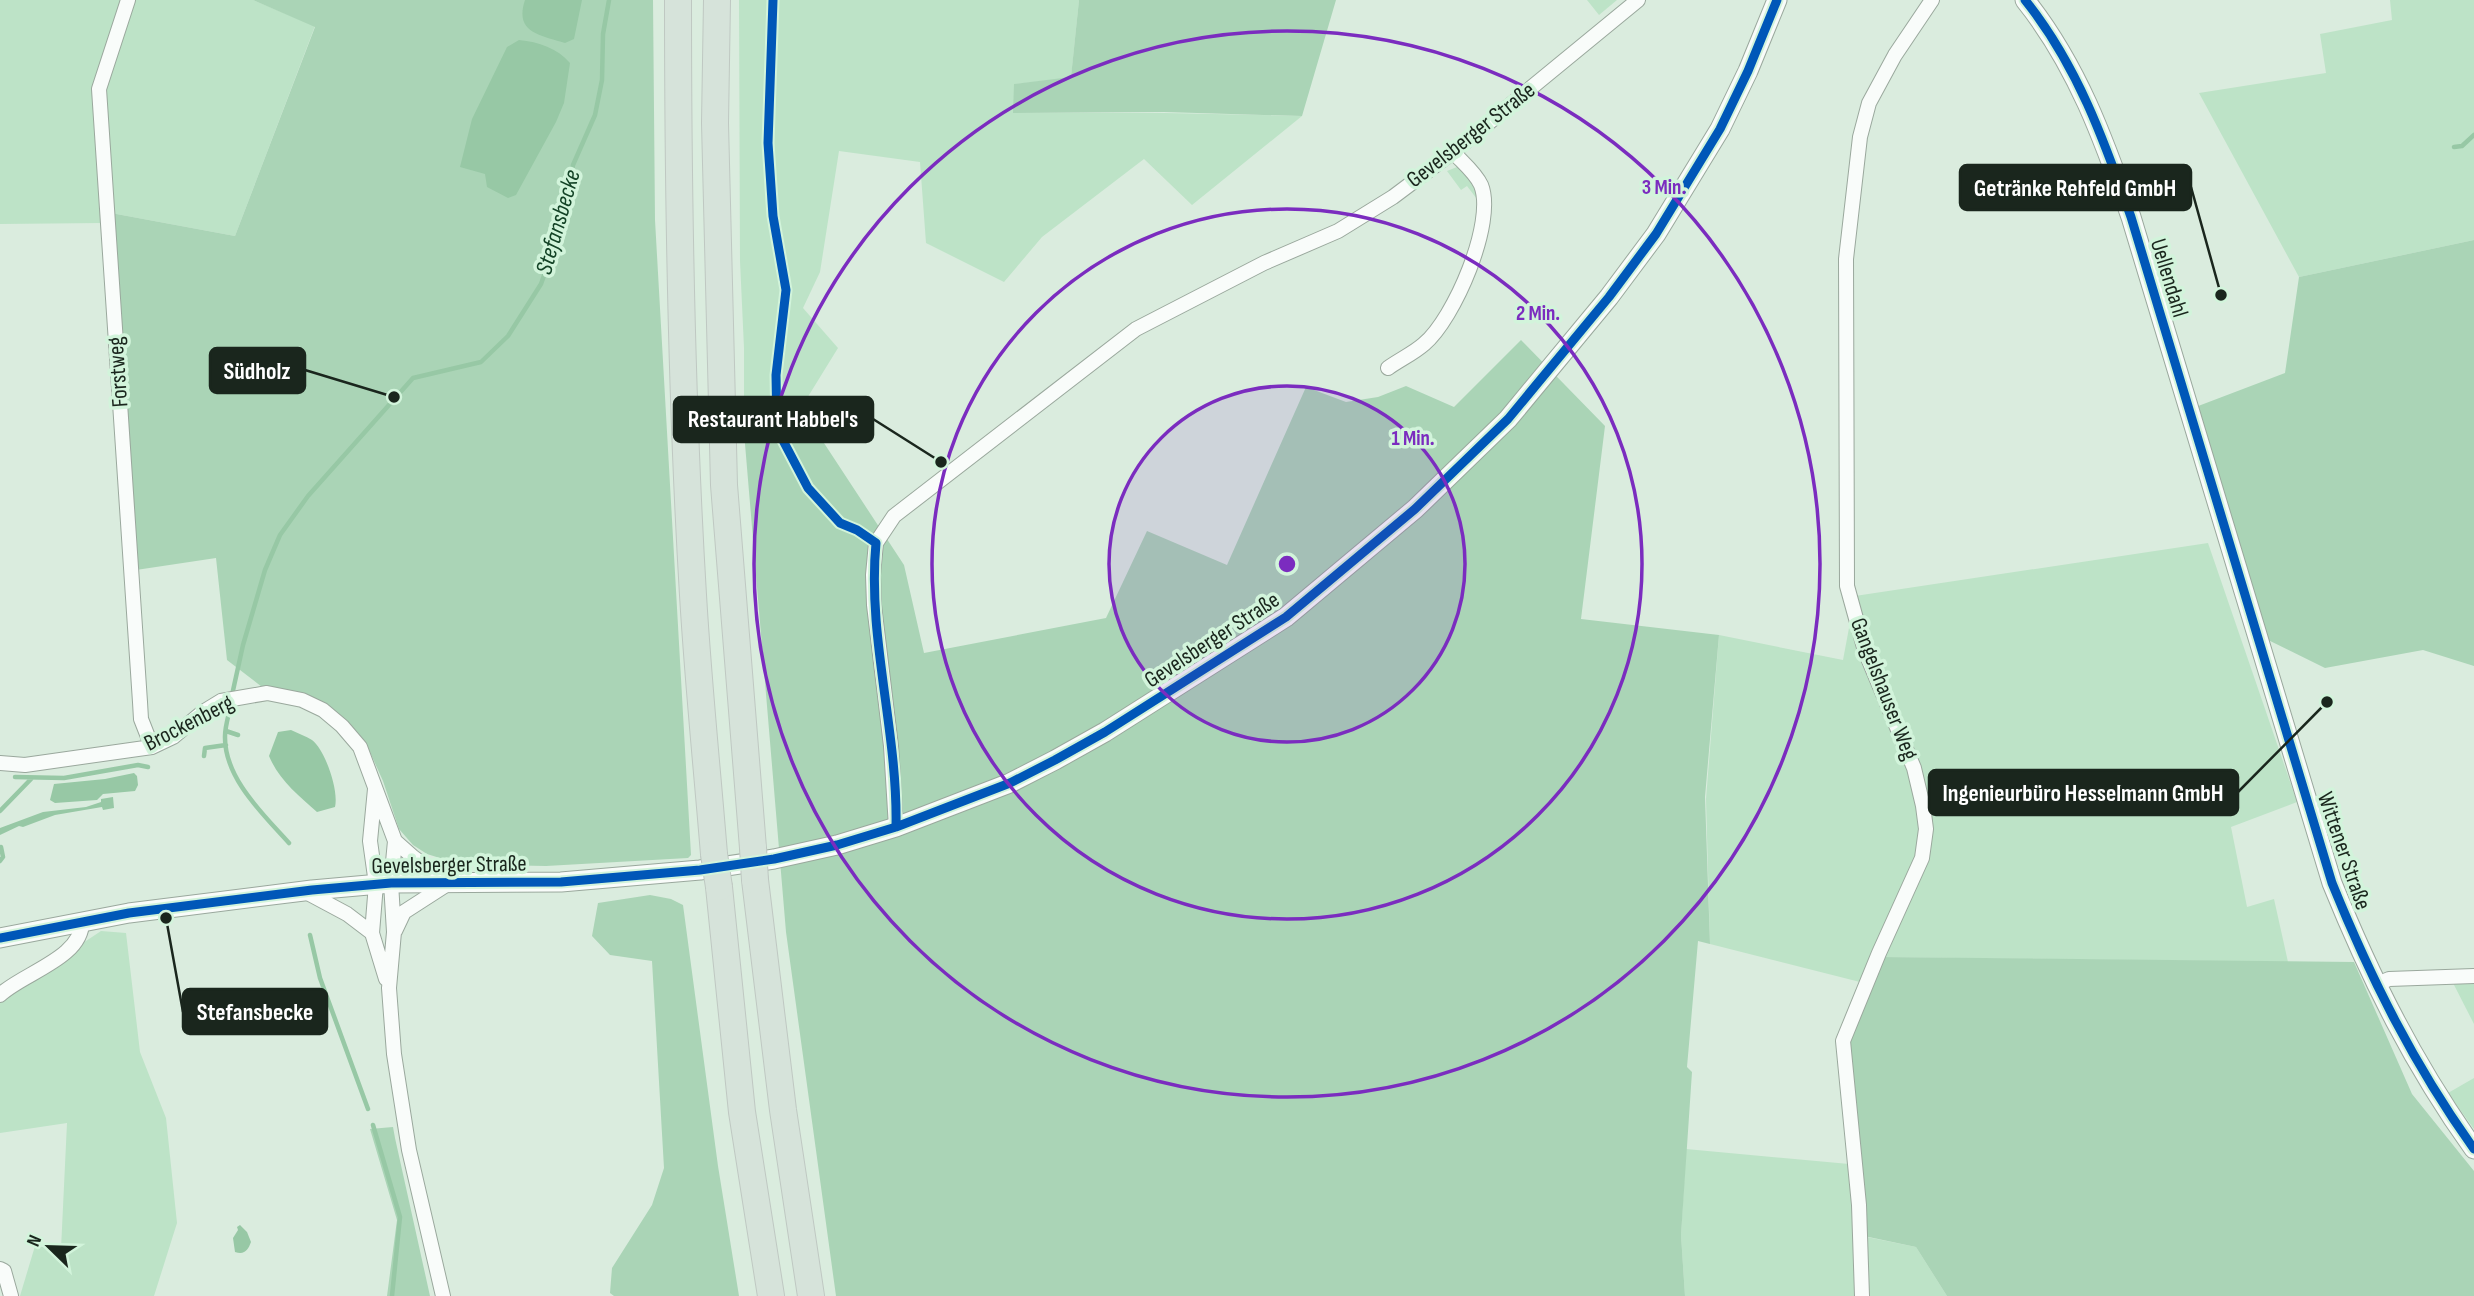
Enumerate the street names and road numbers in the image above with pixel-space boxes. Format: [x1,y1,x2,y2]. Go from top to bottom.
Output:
street label: Gevelsberger Straße [1401,76,1541,194]
street label: Uellendahl [2144,235,2194,321]
street label: Forstweg [102,336,134,408]
street label: Gevelsberger Straße [1139,586,1285,694]
street label: Gangelshauser Weg [1844,614,1924,764]
street label: Brockenberg [140,689,238,757]
street label: Wittener Straße [2311,789,2377,913]
street label: Gevelsberger Straße [371,850,527,880]

